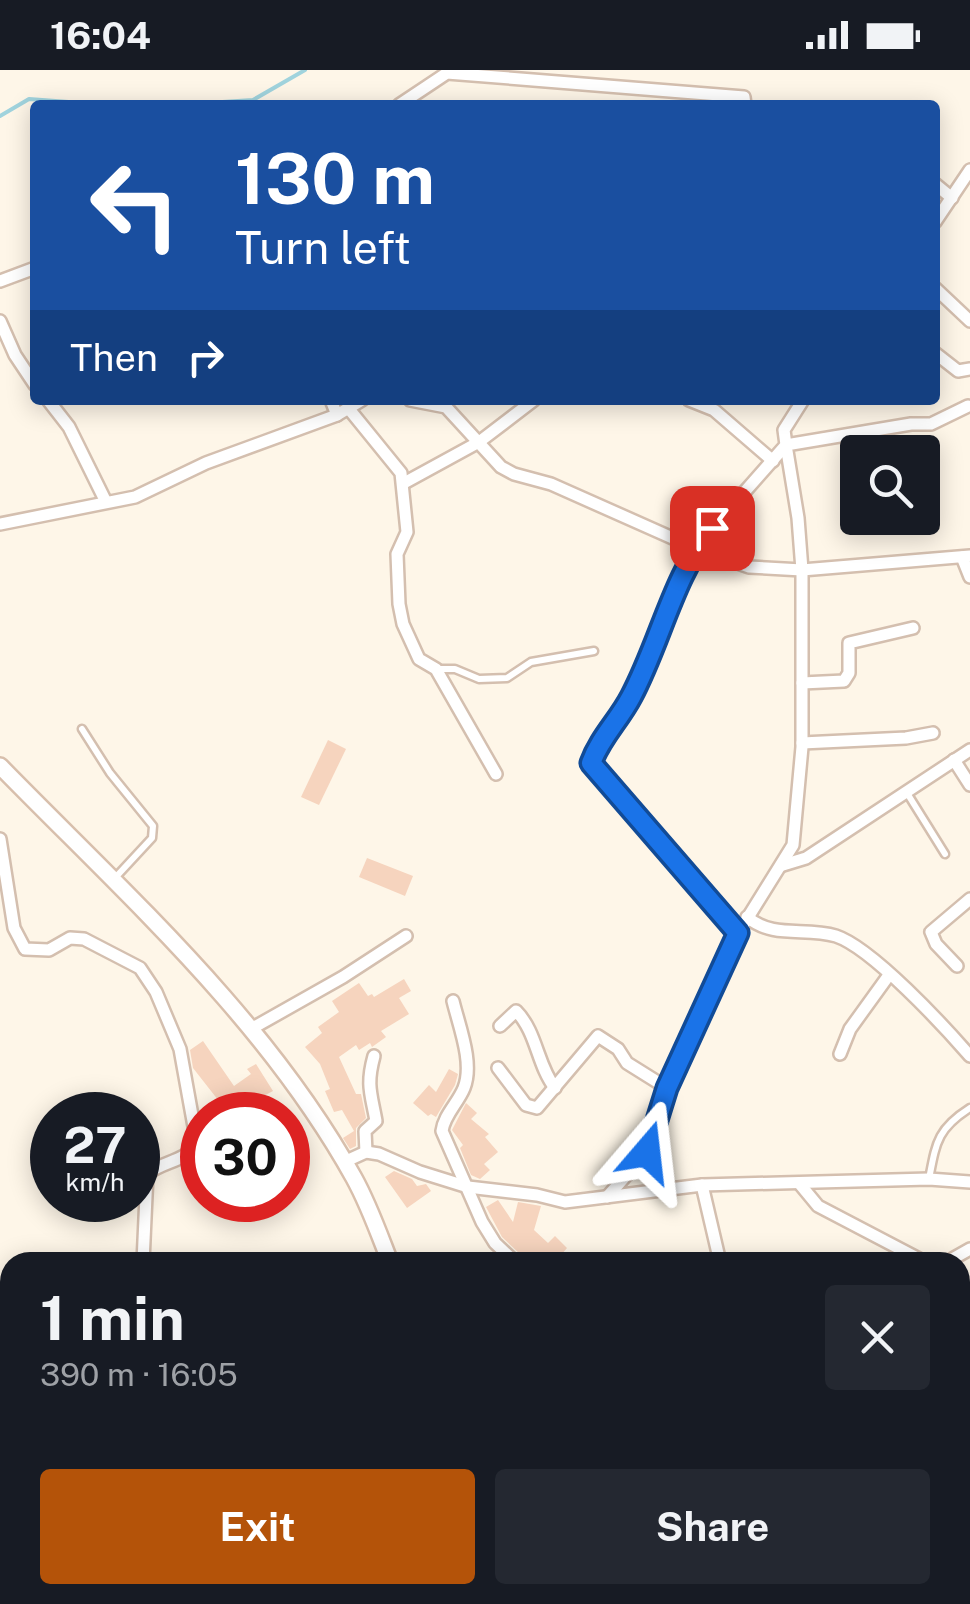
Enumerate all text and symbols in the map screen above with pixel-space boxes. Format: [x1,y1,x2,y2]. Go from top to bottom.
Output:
text: 16:04 [50,13,151,58]
text: 130 m [235,137,435,220]
icon: left [70,140,200,270]
text: Turn left [235,221,411,274]
icon: right [178,330,233,385]
text: Then [70,335,158,380]
map controls [840,435,940,535]
button: search [840,435,940,535]
pin [670,486,755,571]
icon: arrive [685,501,740,556]
speed limit sign: 30 [180,1092,310,1222]
position arrow [595,1100,699,1204]
text: 27 [63,1115,127,1174]
text: km/h [66,1167,124,1197]
text: 1 min [40,1283,185,1354]
button: close [825,1285,930,1390]
text: 390 m · 16:05 [40,1356,238,1393]
button: Exit [40,1469,475,1584]
button: Share [495,1469,930,1584]

